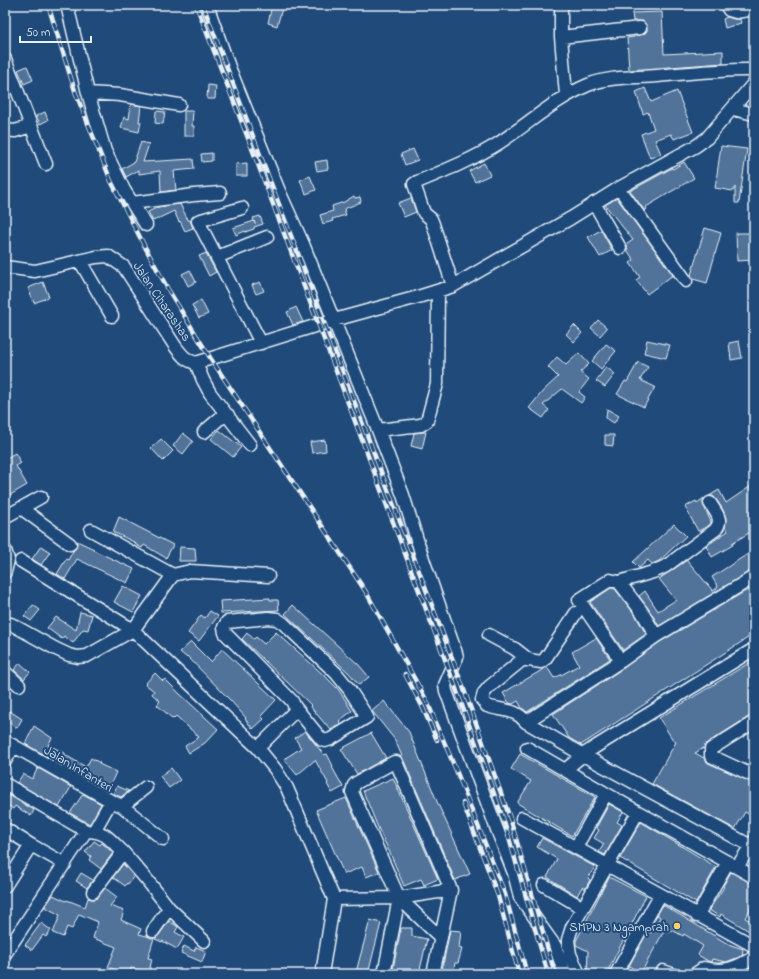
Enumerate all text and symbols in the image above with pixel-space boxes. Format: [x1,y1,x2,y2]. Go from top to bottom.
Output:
scale bar [20,18,91,44]
text: 50 m [26,24,50,42]
street label: Jalan Ciharashas [128,258,196,346]
street label: Jalan Infanteri [40,741,116,797]
place label: SMPN 3 Ngamprah [569,918,669,938]
marker: SMPN 3 Ngamprah [672,921,682,931]

